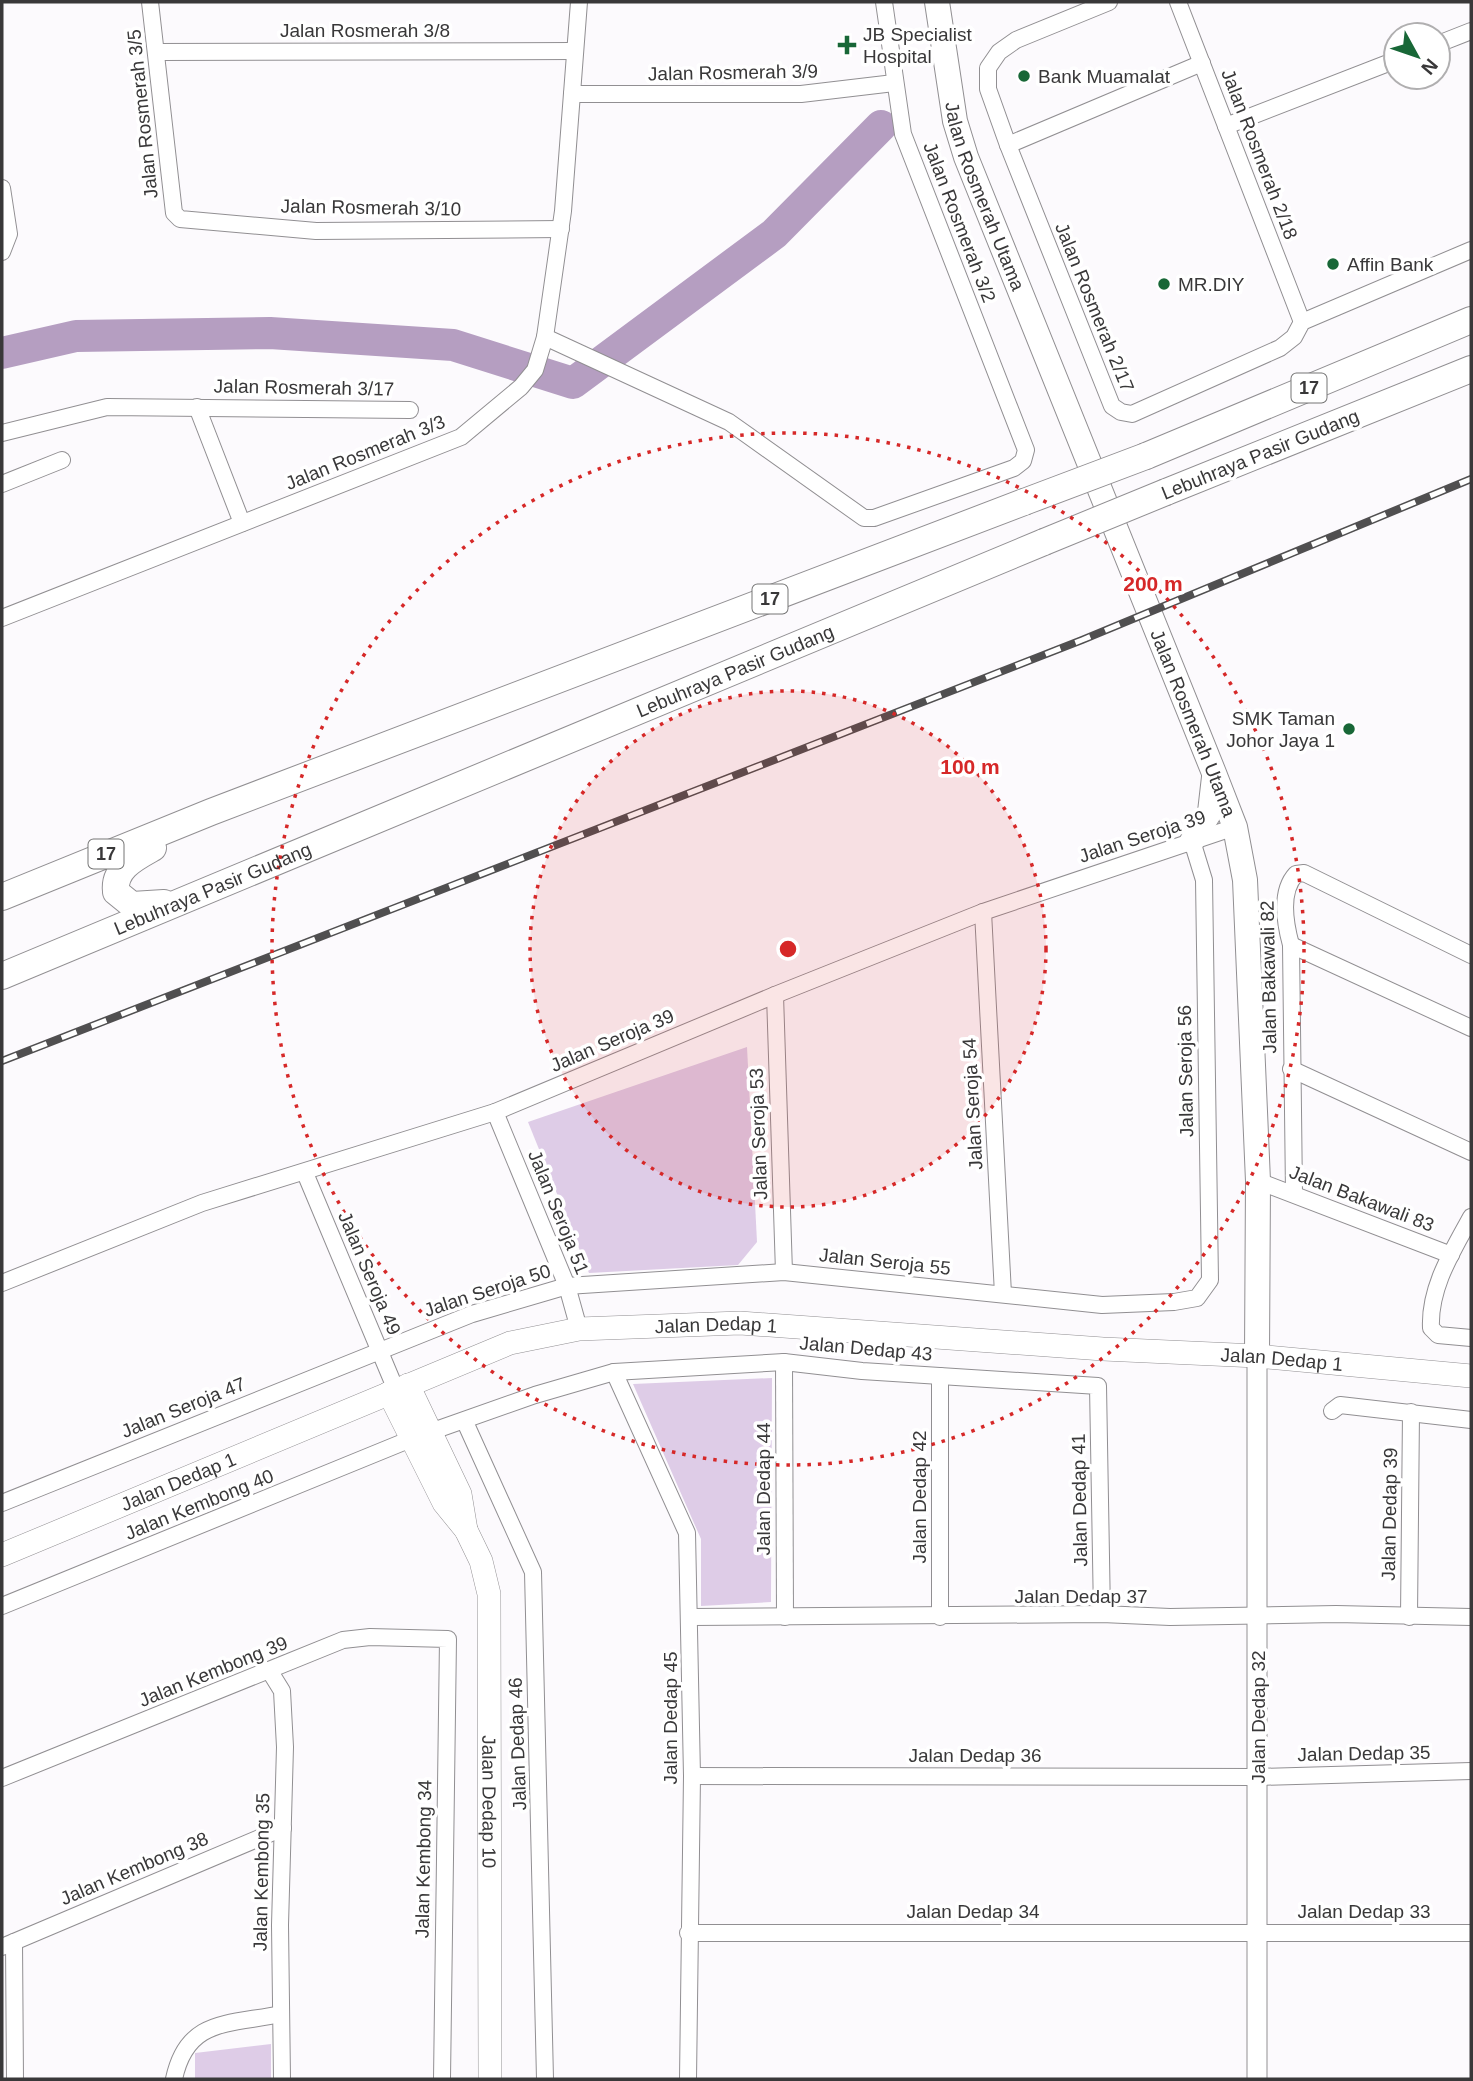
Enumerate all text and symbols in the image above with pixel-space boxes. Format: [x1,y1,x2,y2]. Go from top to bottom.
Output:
street label: Jalan Rosmerah 3/8 [280,20,450,41]
north arrow [1382,21,1452,91]
place label: JB Specialist Hospital [863,24,972,67]
street label: Jalan Rosmerah 3/5 [123,28,162,200]
marker: JB Specialist Hospital [837,35,857,55]
text: N [1417,55,1442,79]
street label: Jalan Rosmerah 3/9 [648,61,818,84]
place label: Bank Muamalat [1038,66,1171,87]
street label: Jalan Rosmerah 2/18 [1217,66,1302,242]
marker: Bank Muamalat [1016,68,1032,84]
street label: Jalan Rosmerah Utama [941,100,1029,294]
street label: Jalan Rosmerah 3/2 [919,139,1000,305]
street label: Jalan Rosmerah 3/10 [281,195,461,220]
street label: Jalan Rosmerah 2/17 [1051,220,1138,395]
place label: Affin Bank [1347,254,1434,275]
marker: Affin Bank [1325,256,1341,272]
place label: MR.DIY [1178,274,1245,295]
marker: MR.DIY [1156,276,1172,292]
road number: 17 [1292,374,1326,402]
street label: Jalan Rosmerah 3/17 [214,375,394,400]
street label: Lebuhraya Pasir Gudang [1158,405,1362,504]
street label: Jalan Rosmerah 3/3 [282,411,448,494]
text: 200 m [1123,572,1183,595]
road number: 17 [752,584,788,614]
street label: Lebuhraya Pasir Gudang [634,621,837,722]
street label: Jalan Rosmerah Utama [1146,626,1240,820]
place label: SMK Taman Johor Jaya 1 [1226,708,1335,751]
marker: SMK Taman Johor Jaya 1 [1341,721,1357,737]
text: 100 m [940,755,1000,778]
street label: Jalan Seroja 39 [1076,806,1208,867]
street label: Lebuhraya Pasir Gudang [111,838,314,939]
road number: 17 [88,840,124,868]
street label: Jalan Bakawali 82 [1257,900,1280,1054]
centre of rings [776,937,800,961]
street label: Jalan Seroja 39 [547,1005,677,1076]
street label: Jalan Seroja 56 [1174,1005,1197,1137]
street label: Jalan Seroja 54 [959,1037,986,1170]
street label: Jalan Seroja 53 [746,1068,771,1200]
street label: Jalan Seroja 51 [524,1147,593,1277]
street label: Jalan Bakawali 83 [1287,1161,1437,1236]
street label: Jalan Seroja 49 [334,1208,405,1338]
street label: Jalan Seroja 55 [818,1244,952,1279]
street label: Jalan Seroja 50 [421,1260,553,1321]
street label: Jalan Dedap 1 [654,1313,778,1337]
street label: Jalan Dedap 43 [799,1332,933,1365]
street label: Jalan Dedap 1 [1220,1344,1344,1375]
street label: Jalan Seroja 47 [118,1373,248,1442]
street label: Jalan Dedap 44 [753,1422,774,1556]
street label: Jalan Dedap 42 [909,1430,930,1564]
street label: Jalan Dedap 41 [1068,1433,1091,1567]
street label: Jalan Dedap 39 [1378,1447,1401,1581]
street label: Jalan Dedap 1 [118,1449,239,1515]
street label: Jalan Kembong 40 [122,1465,277,1544]
street label: Jalan Dedap 37 [1014,1586,1148,1607]
street label: Jalan Kembong 39 [136,1632,291,1711]
street label: Jalan Dedap 32 [1248,1650,1269,1784]
street label: Jalan Dedap 45 [660,1651,681,1785]
street label: Jalan Dedap 46 [505,1677,530,1811]
street label: Jalan Dedap 10 [478,1735,500,1868]
street label: Jalan Dedap 35 [1297,1742,1431,1765]
street label: Jalan Dedap 36 [908,1745,1042,1766]
street label: Jalan Kembong 34 [412,1779,435,1938]
street label: Jalan Kembong 35 [250,1793,273,1951]
street label: Jalan Kembong 38 [57,1828,211,1909]
street label: Jalan Dedap 34 [906,1901,1040,1922]
street label: Jalan Dedap 33 [1297,1901,1431,1922]

